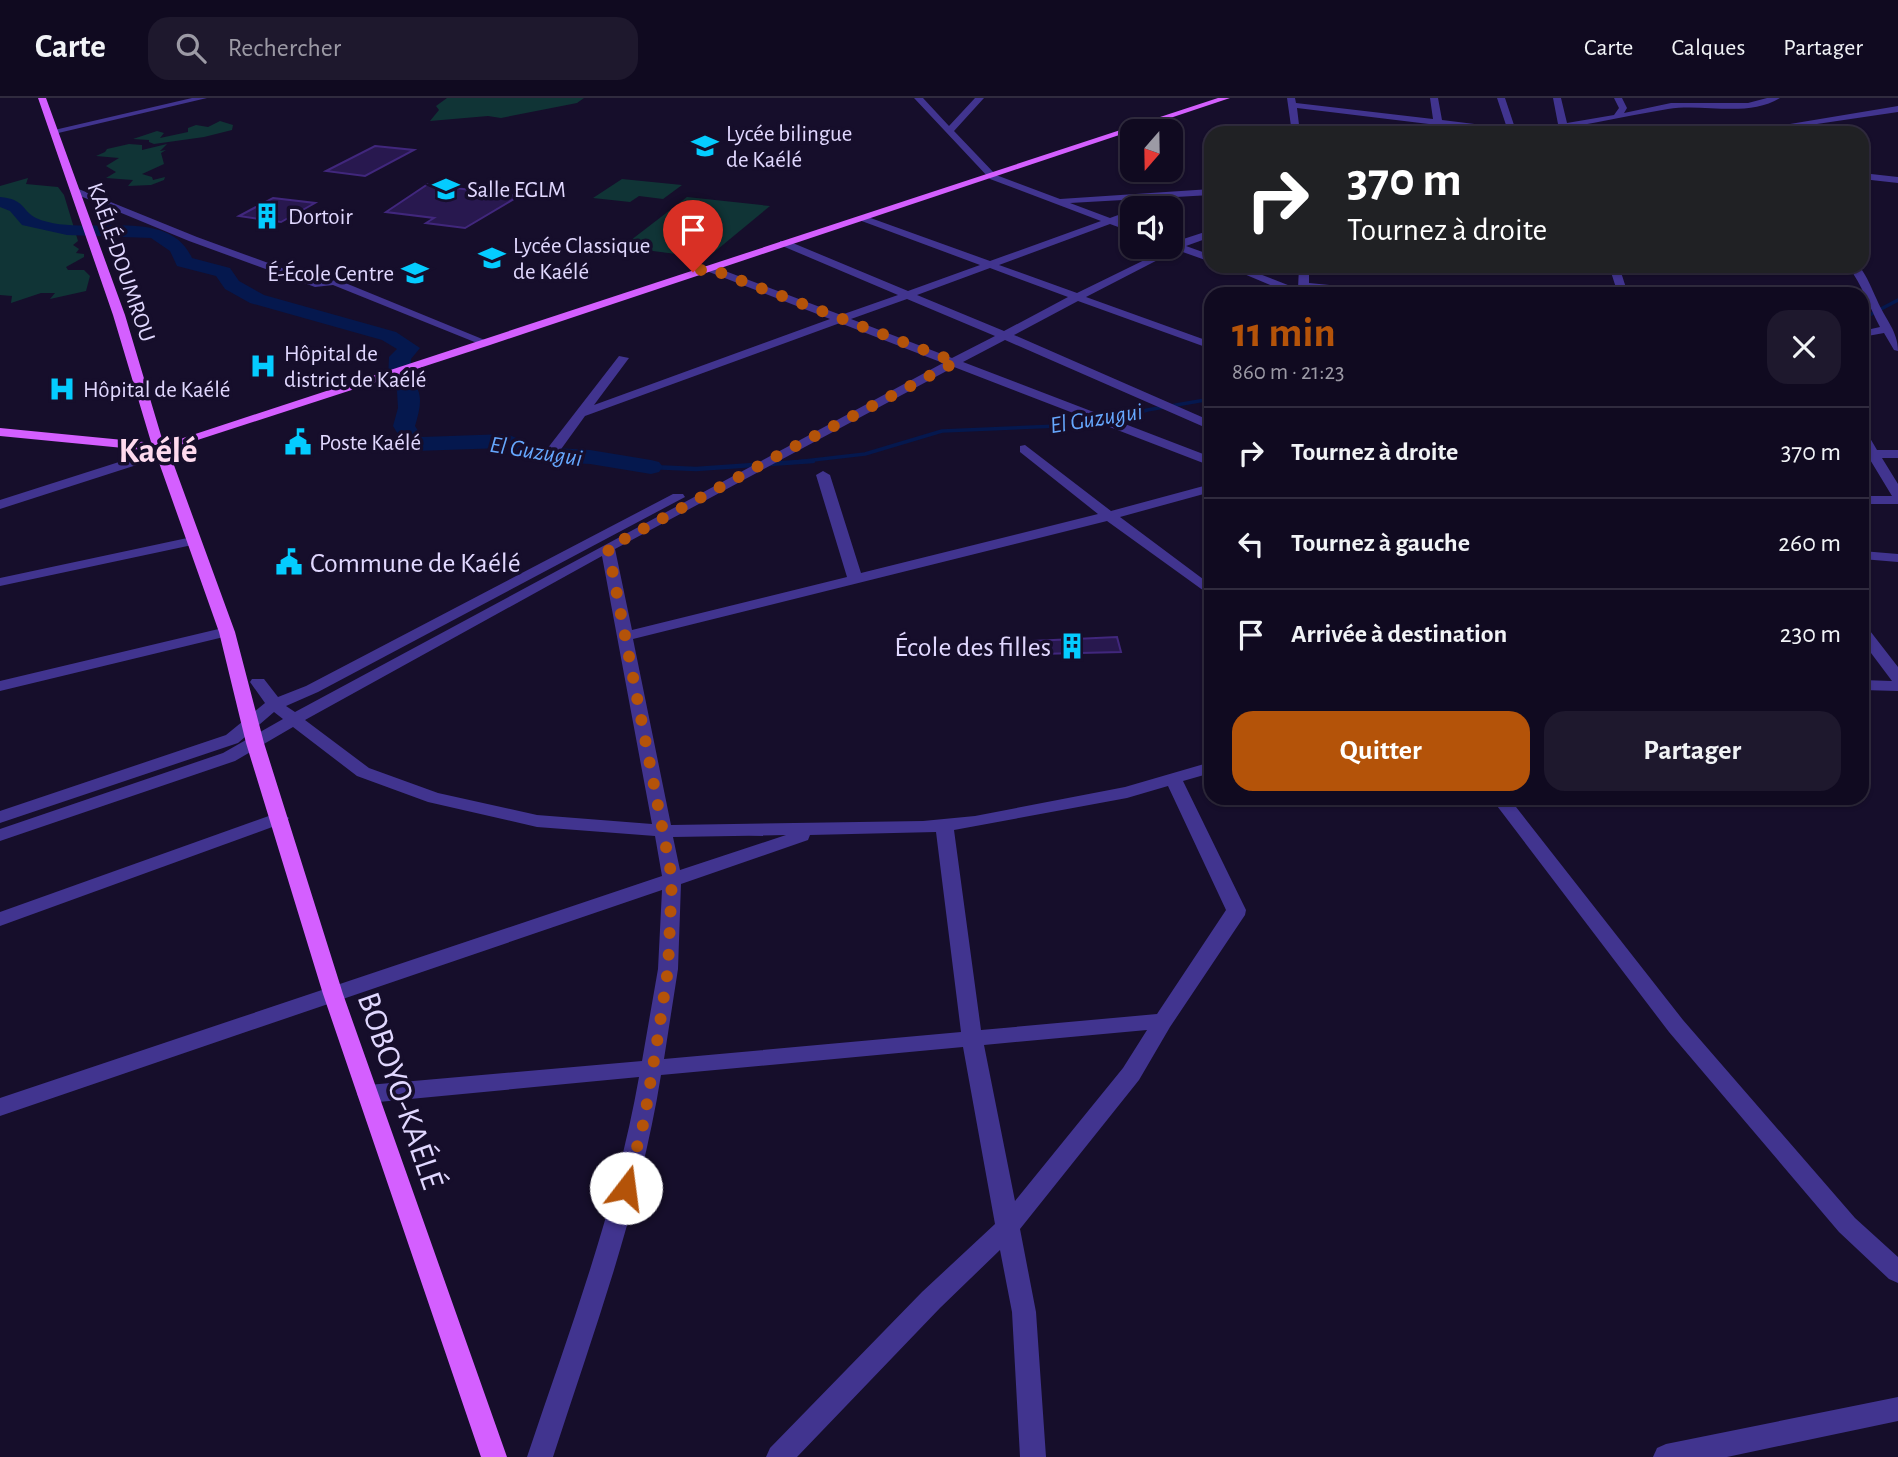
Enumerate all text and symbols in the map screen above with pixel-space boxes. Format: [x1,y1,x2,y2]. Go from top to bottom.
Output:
search box [148,17,638,80]
icon: search [172,29,210,67]
text: Carte [35,31,106,64]
text: Rechercher [228,35,341,61]
text: Carte [1584,36,1633,60]
text: Calques [1671,36,1745,60]
text: Partager [1783,36,1863,60]
north arrow [1120,119,1183,182]
map controls [1120,119,1183,259]
place label: Lycée bilingue de Kaélé [726,123,852,172]
school or university icon: Lycée bilingue de Kaélé [690,131,720,161]
icon: right [1232,154,1323,245]
text: 370 m [1347,156,1462,205]
school or university icon: Salle EGLM [431,174,461,204]
street label: KAÉLÉ-DOUMROU [83,179,161,345]
place label: Salle EGLM [467,179,566,202]
button: sound [1120,196,1183,259]
pin [663,200,723,272]
building icon: Dortoir [252,201,282,231]
place label: Dortoir [288,206,353,229]
icon: arrive [674,211,712,249]
text: Tournez à droite [1347,214,1547,246]
place label: Lycée Classique de Kaélé [513,235,650,284]
school or university icon: Lycée Classique de Kaélé [477,243,507,273]
school or university icon: É-École Centre [400,258,430,288]
place label: É-École Centre [267,260,394,286]
button: close [1767,310,1841,384]
text: 11 min [1232,312,1336,354]
place label: Hôpital de district de Kaélé [284,343,426,392]
hospital icon: Hôpital de district de Kaélé [248,351,278,381]
text: 860 m · 21:23 [1232,361,1345,384]
hospital icon: Hôpital de Kaélé [47,374,77,404]
place label: Hôpital de Kaélé [83,379,230,402]
water label: El Guzugui [1048,400,1144,438]
public building icon: Poste Kaélé [283,427,313,457]
place label: Poste Kaélé [319,432,421,455]
water label: El Guzugui [488,433,584,471]
district label: Kaélé [118,434,198,469]
icon: right [1232,434,1270,472]
text: Tournez à droite [1291,439,1458,465]
text: 370 m [1781,439,1841,465]
icon: left [1232,525,1270,563]
text: Tournez à gauche [1291,530,1470,556]
text: 260 m [1778,530,1841,556]
public building icon: Commune de Kaélé [274,547,304,577]
place label: Commune de Kaélé [310,550,521,578]
icon: arrive [1232,616,1270,654]
text: Arrivée à destination [1291,621,1507,647]
text: 230 m [1780,621,1841,647]
place label: École des filles [894,631,1051,662]
building icon: École des filles [1057,631,1087,661]
button: Quitter [1232,711,1530,791]
button: Partager [1544,711,1841,791]
street label: BOBOYO-KAÉLÉ [351,987,452,1193]
position arrow [589,1151,663,1225]

